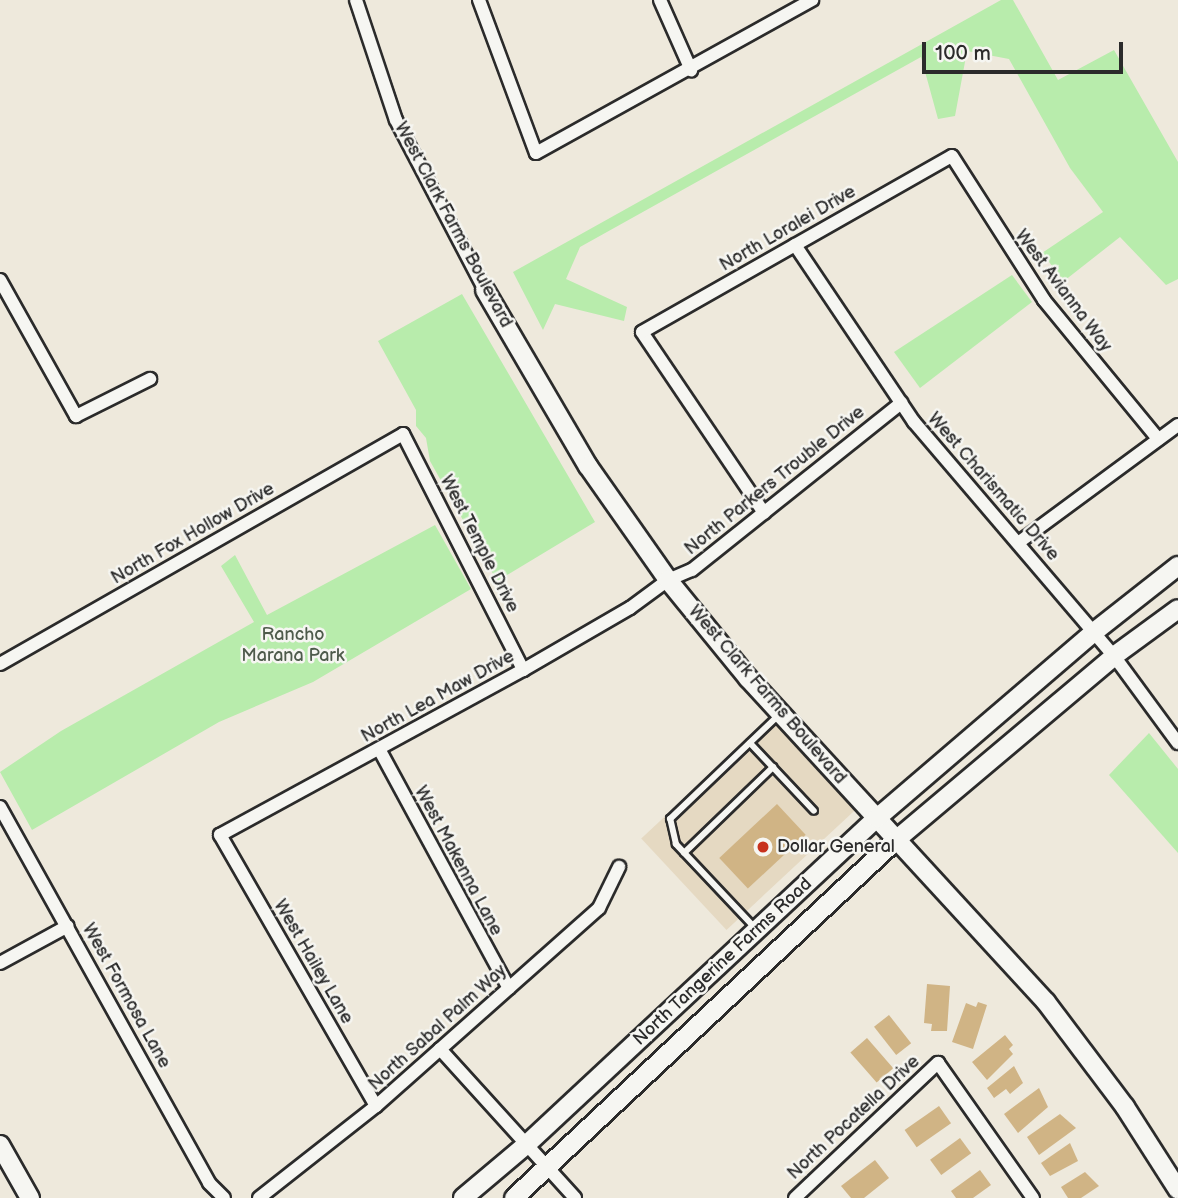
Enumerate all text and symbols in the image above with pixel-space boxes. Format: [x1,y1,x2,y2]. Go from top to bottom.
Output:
scale bar [926,28,1127,72]
text: 100 m [935,41,991,66]
street label: West Clark Farms Boulevard [389,118,517,332]
street label: North Loralei Drive [716,181,860,277]
street label: West Avianna Way [1010,225,1116,357]
street label: North Parkers Trouble Drive [681,402,869,560]
street label: West Charismatic Drive [923,408,1063,566]
street label: West Temple Drive [435,471,523,617]
street label: North Fox Hollow Drive [108,479,278,589]
street label: West Clark Farms Boulevard [683,601,851,789]
park label: Rancho Marana Park [241,625,345,668]
street label: North Lea Maw Drive [358,646,518,748]
street label: West Makenna Lane [409,782,507,940]
place label: Dollar General [777,836,895,858]
marker: Dollar General [755,839,771,855]
street label: North Tangerine Farms Road [629,873,817,1051]
street label: West Hailey Lane [268,895,358,1029]
street label: West Formosa Lane [77,920,175,1072]
street label: North Sabal Palm Way [364,960,512,1096]
street label: North Pocatella Drive [784,1051,924,1185]

